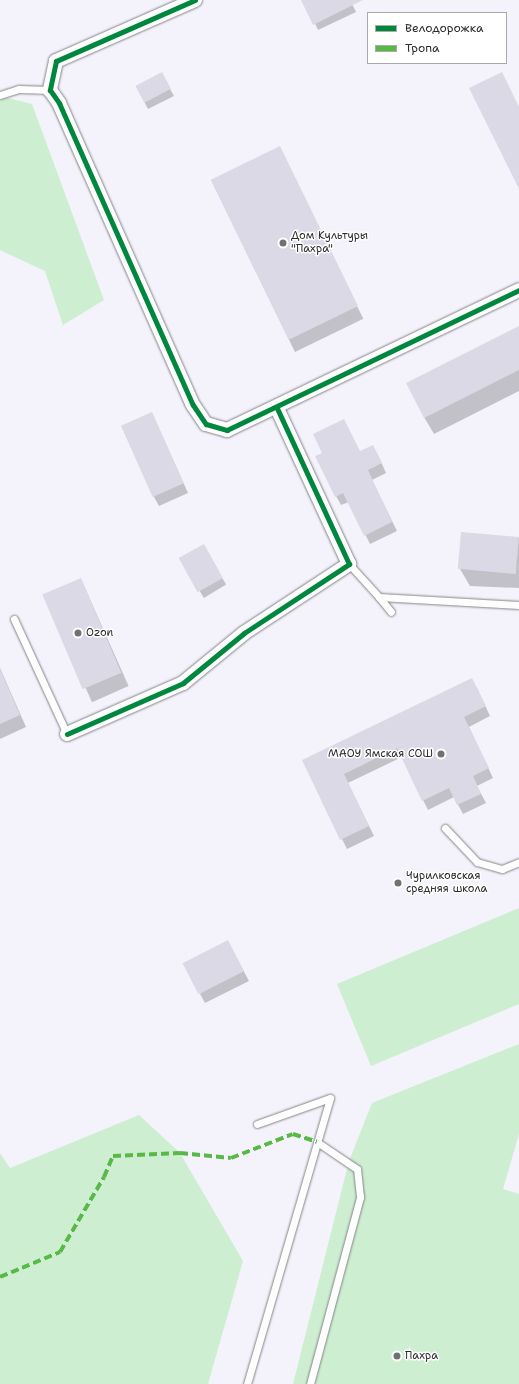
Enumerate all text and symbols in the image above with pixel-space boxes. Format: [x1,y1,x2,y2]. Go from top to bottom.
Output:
legend [367,12,507,64]
text: Велодорожка [405,20,483,36]
text: Тропа [405,40,439,56]
place label: Дом Культуры "Пахра" [291,230,368,256]
marker: Дом Культуры "Пахра" [278,238,288,248]
place label: Ozon [86,626,113,640]
marker: Ozon [73,628,83,638]
place label: МАОУ Ямская СОШ [328,747,433,761]
marker: МАОУ Ямская СОШ [436,749,446,759]
place label: Чурилковская средняя школа [406,870,487,896]
marker: Чурилковская средняя школа [393,878,403,888]
place label: Пахра [405,1349,438,1363]
marker: Пахра [392,1351,402,1361]

